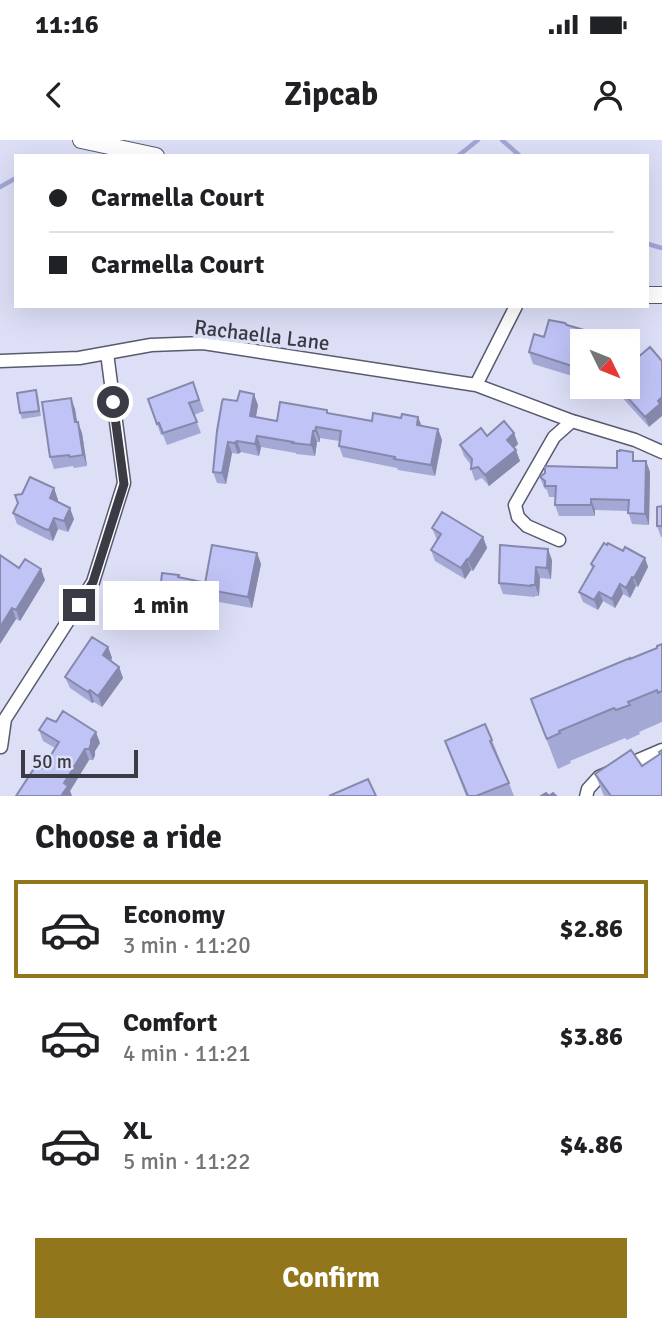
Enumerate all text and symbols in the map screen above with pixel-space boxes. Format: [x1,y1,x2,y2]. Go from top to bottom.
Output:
text: 11:16 [35,9,99,41]
text: Zipcab [284,75,378,114]
icon: back [35,76,73,114]
icon: person [589,76,627,114]
text: Carmella Court [91,182,264,214]
text: Carmella Court [91,249,264,281]
street label: Rachaella Lane [193,314,331,356]
north arrow [570,329,640,399]
map controls [570,329,640,399]
route start [97,386,129,418]
callout: 1 min [104,580,219,630]
route end [63,589,95,621]
text: 1 min [133,591,189,620]
scale bar [21,748,138,779]
text: 50 m [32,750,72,774]
text: Choose a ride [35,818,222,857]
icon: car [39,898,102,961]
text: Economy [123,899,225,931]
text: $2.86 [559,913,623,945]
text: 3 min · 11:20 [123,931,251,960]
icon: car [39,1006,102,1069]
text: Comfort [123,1007,217,1039]
text: $3.86 [559,1021,623,1053]
text: 4 min · 11:21 [123,1039,251,1068]
icon: car [39,1114,102,1177]
text: XL [123,1115,153,1147]
text: $4.86 [559,1129,623,1161]
text: 5 min · 11:22 [123,1147,251,1176]
button: Confirm [35,1238,627,1318]

